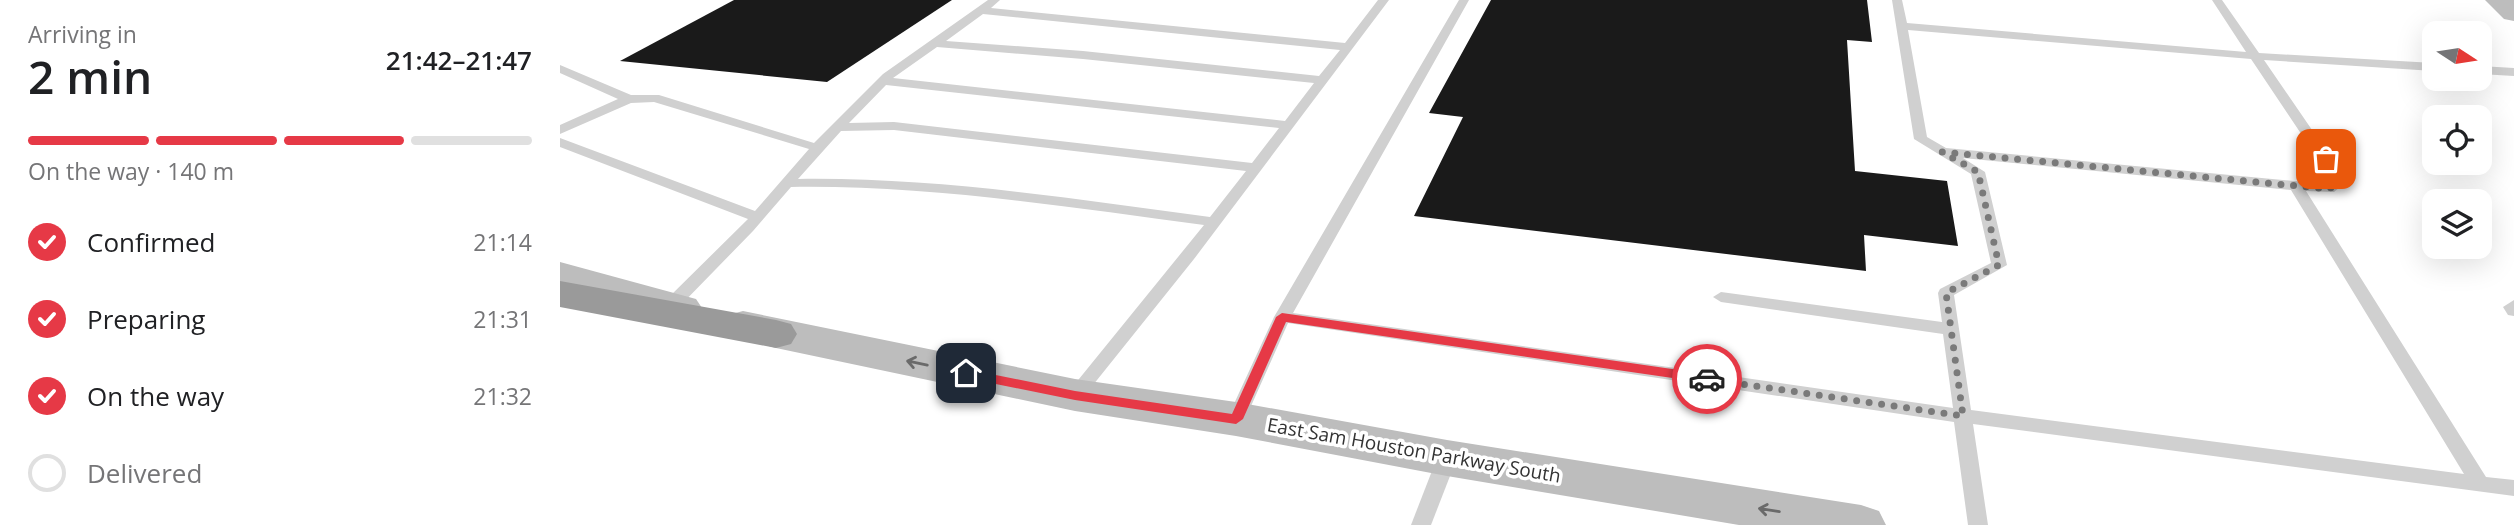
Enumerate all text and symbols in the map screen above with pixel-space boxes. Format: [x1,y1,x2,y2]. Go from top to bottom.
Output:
text: Arriving in [28,18,137,50]
north arrow [2422,21,2492,91]
map controls [2422,21,2492,259]
text: 21:42–21:47 [386,42,532,78]
text: 2 min [28,45,152,107]
button: locate [2422,105,2492,175]
pin [2296,129,2356,189]
icon: bag [2307,140,2345,178]
text: On the way · 140 m [28,155,234,187]
button: layers [2422,189,2492,259]
icon: check [28,223,66,261]
text: Confirmed [87,224,215,260]
text: 21:14 [473,226,532,258]
icon: check [28,300,66,338]
text: Preparing [87,301,205,337]
text: 21:31 [473,303,532,335]
pin [936,343,996,403]
courier [1672,344,1742,414]
icon: home [947,354,985,392]
one-way arrow [906,356,929,370]
icon: car [1688,360,1726,398]
icon: check [28,377,66,415]
text: On the way [87,378,224,414]
text: 21:32 [473,380,532,412]
street label: East Sam Houston Parkway South [1265,411,1563,489]
text: Delivered [87,455,202,491]
one-way arrow [1758,503,1781,516]

